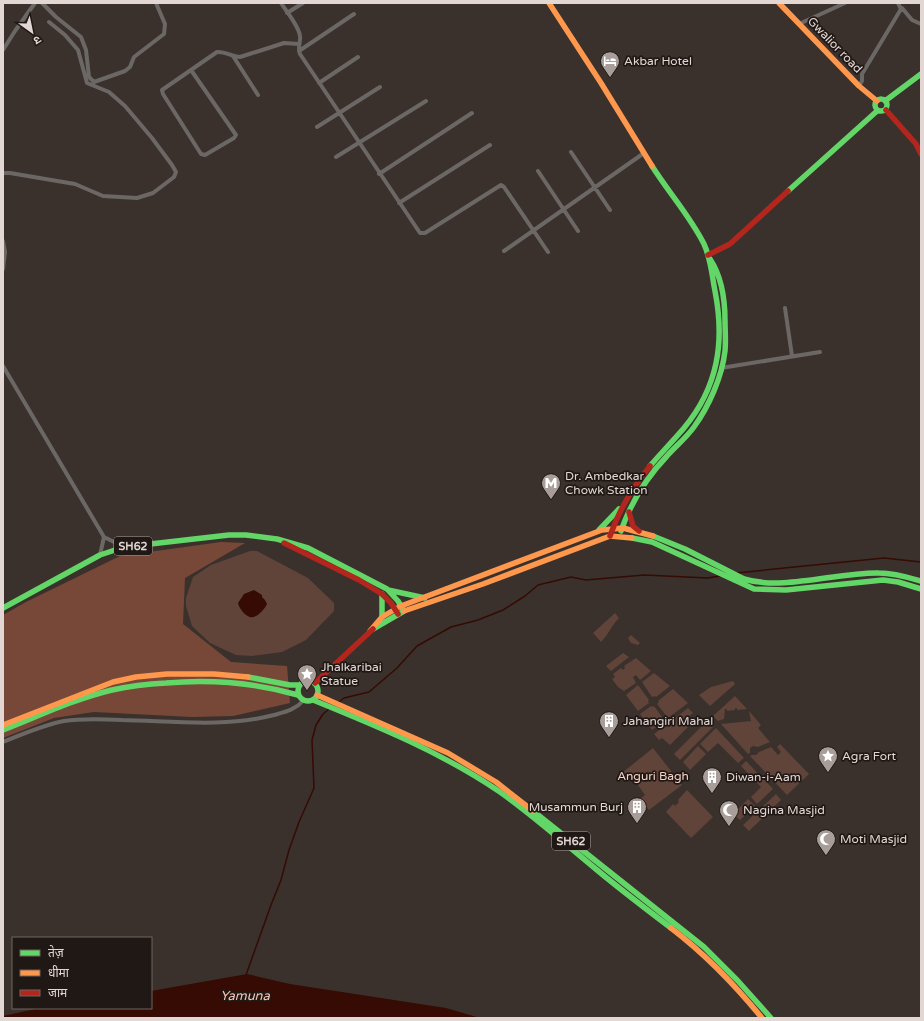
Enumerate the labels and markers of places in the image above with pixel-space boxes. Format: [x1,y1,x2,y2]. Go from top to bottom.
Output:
hotel icon: Akbar Hotel [599,50,621,78]
place label: Akbar Hotel [624,54,692,68]
place label: Dr. Ambedkar Chowk Station [565,469,648,497]
metro station icon: Dr. Ambedkar Chowk Station [540,472,562,500]
place label: Jhalkaribai Statue [321,660,382,688]
place icon: Jhalkaribai Statue [296,663,318,691]
building icon: Jahangiri Mahal [598,710,620,738]
place label: Jahangiri Mahal [623,714,713,728]
place icon: Agra Fort [817,745,839,773]
place label: Agra Fort [842,749,897,763]
building icon: Diwan-i-Aam [701,766,723,794]
place label: Diwan-i-Aam [726,770,801,784]
building icon: Musammun Burj [626,796,648,824]
mosque icon: Nagina Masjid [718,799,740,827]
place label: Musammun Burj [529,800,623,814]
place label: Nagina Masjid [743,803,825,817]
mosque icon: Moti Masjid [815,828,837,856]
place label: Moti Masjid [840,832,907,846]

